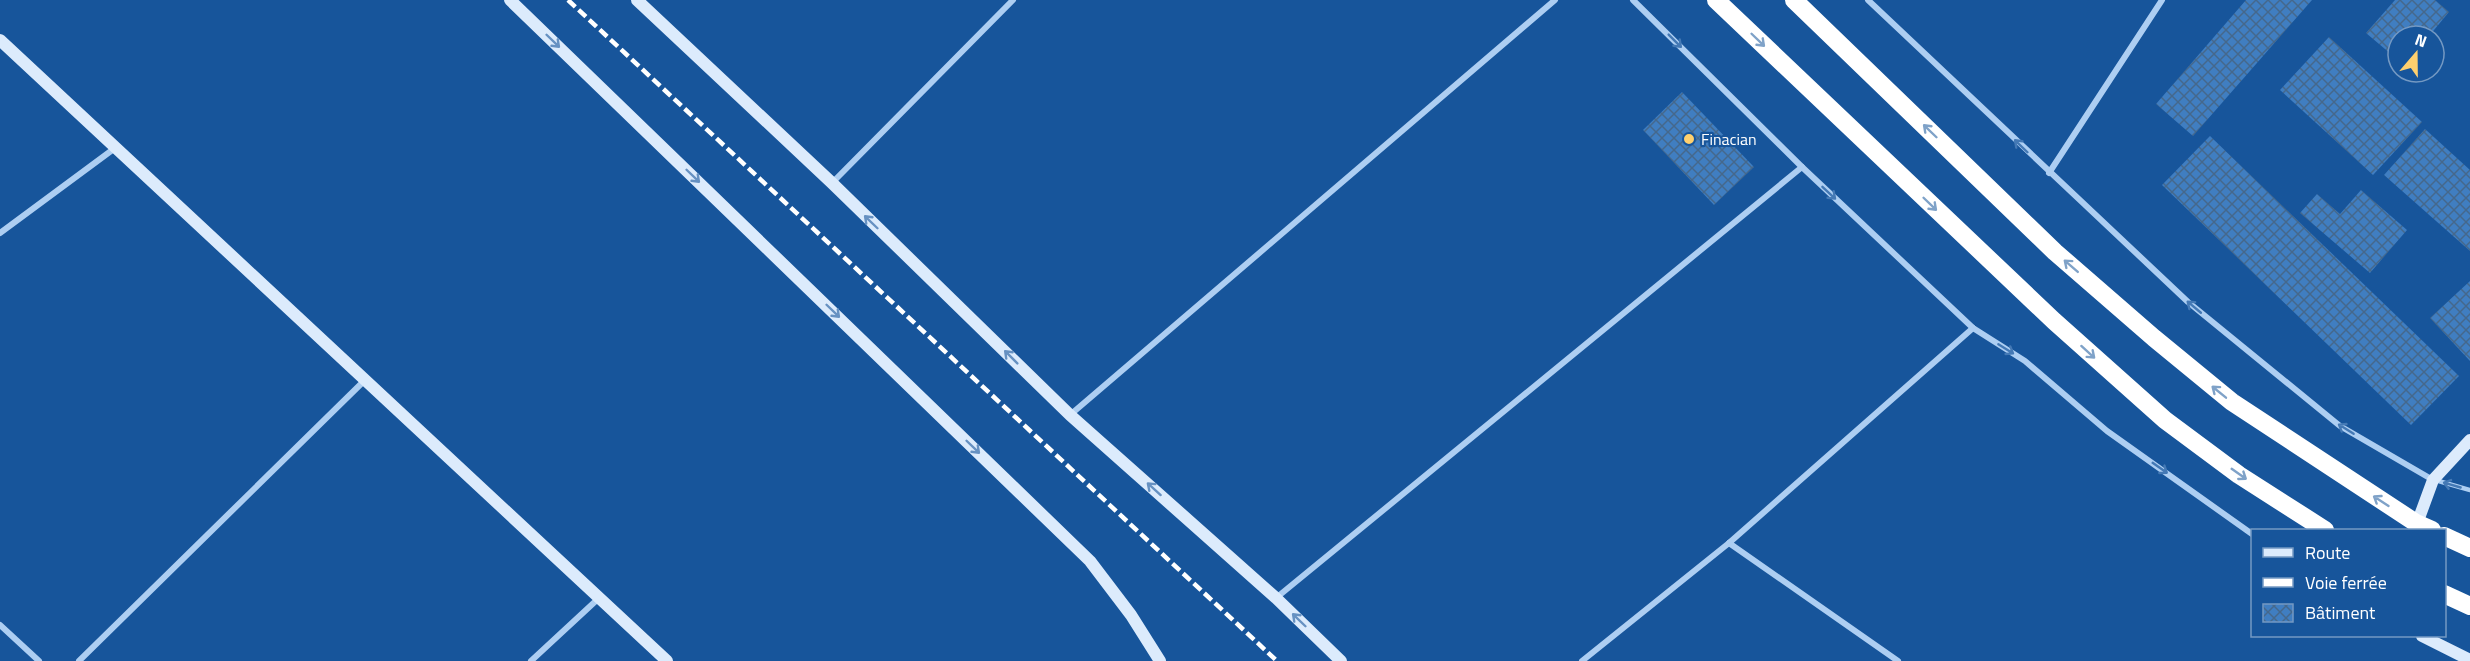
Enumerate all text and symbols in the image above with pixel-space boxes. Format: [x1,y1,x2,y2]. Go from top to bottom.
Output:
north arrow [2386,24,2446,84]
text: N [2412,27,2430,53]
one-way arrow [545,33,560,48]
one-way arrow [1751,33,1766,48]
one-way arrow [1667,34,1682,49]
one-way arrow [1923,124,1938,138]
place label: Finacian [1701,127,1757,151]
marker: Finacian [1682,132,1696,146]
one-way arrow [2013,139,2028,153]
one-way arrow [685,169,700,183]
one-way arrow [1821,185,1836,200]
one-way arrow [1923,196,1938,211]
one-way arrow [863,214,878,229]
one-way arrow [2063,259,2079,272]
one-way arrow [2186,301,2202,314]
one-way arrow [826,304,841,319]
one-way arrow [1997,344,2014,356]
one-way arrow [2080,345,2095,359]
one-way arrow [1004,349,1019,364]
one-way arrow [2212,386,2228,399]
one-way arrow [2338,423,2355,435]
one-way arrow [966,440,981,455]
one-way arrow [2151,462,2168,474]
one-way arrow [2230,468,2246,480]
one-way arrow [2442,479,2461,490]
one-way arrow [1147,482,1162,496]
one-way arrow [2373,494,2390,507]
legend [2251,529,2446,637]
text: Route [2305,539,2350,566]
text: Voie ferrée [2305,569,2387,596]
text: Bâtiment [2305,599,2376,626]
one-way arrow [1291,613,1306,627]

